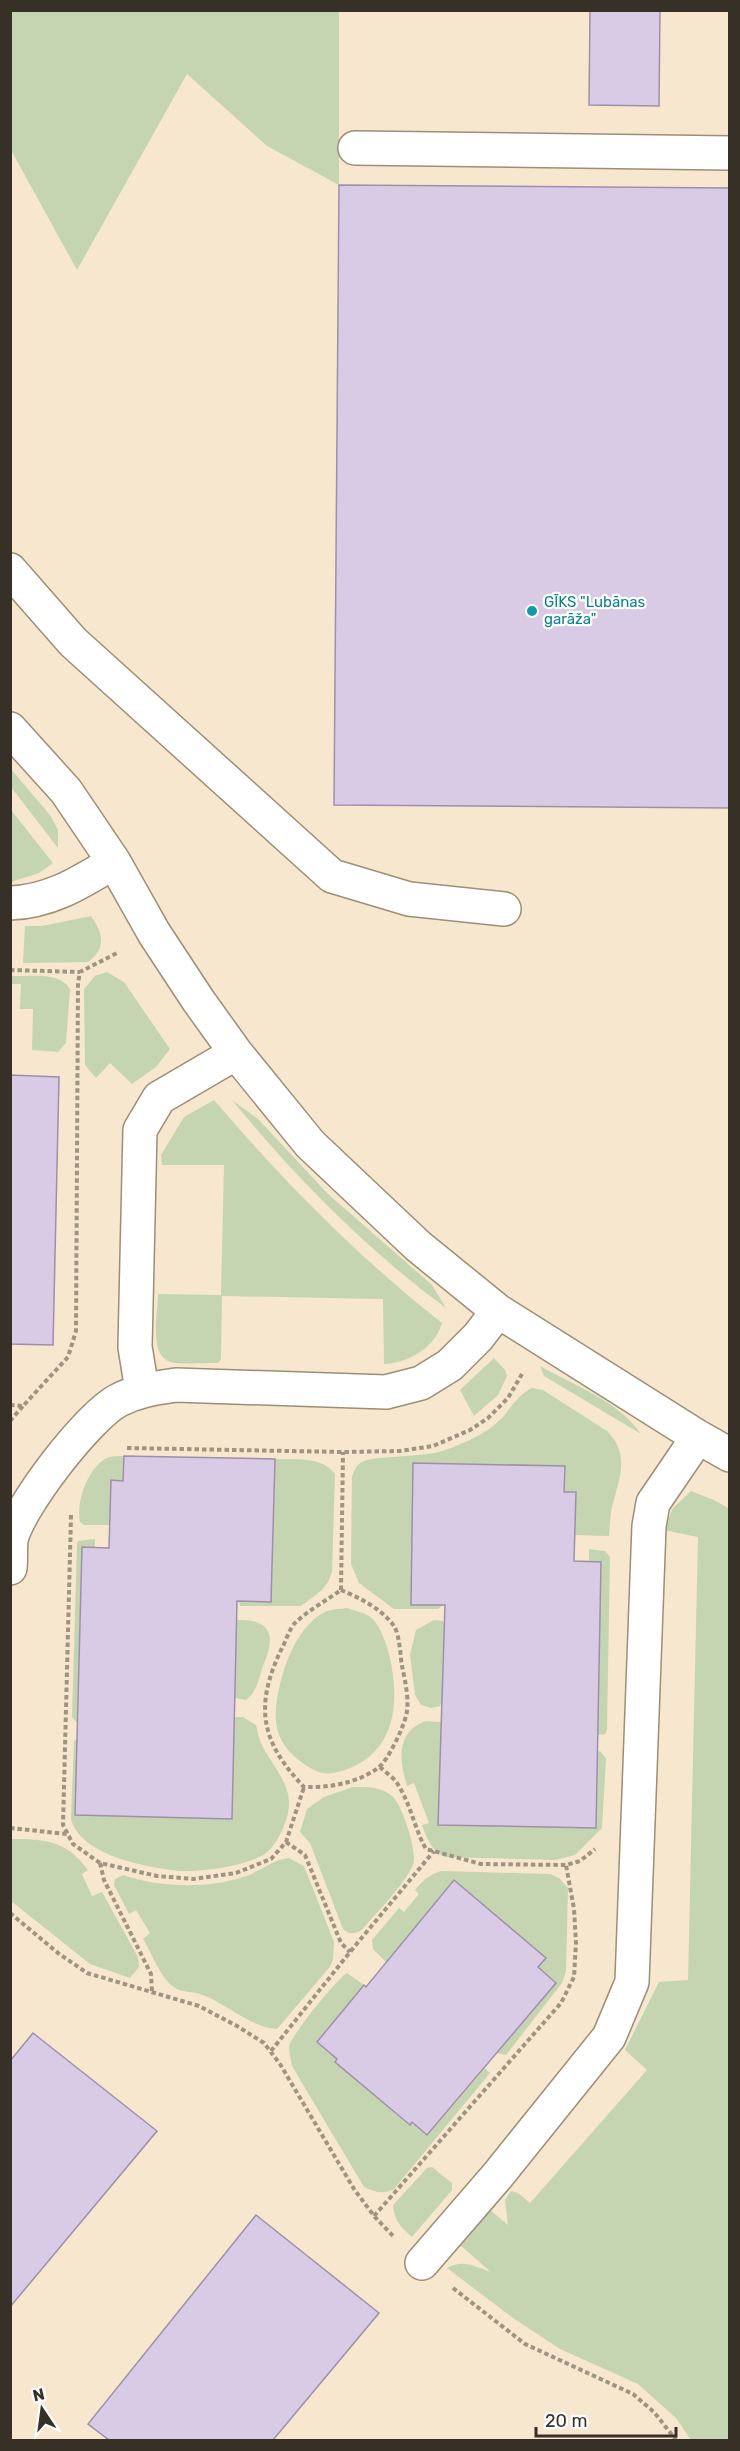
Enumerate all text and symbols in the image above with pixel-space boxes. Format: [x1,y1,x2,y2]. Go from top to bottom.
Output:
place label: GĪKS "Lubānas garāža" [544,593,646,628]
marker: GĪKS "Lubānas garāža" [525,604,539,618]
north arrow [12,2379,72,2439]
text: N [31,2384,46,2405]
scale bar [536,2400,676,2438]
text: 20 m [545,2410,587,2432]

